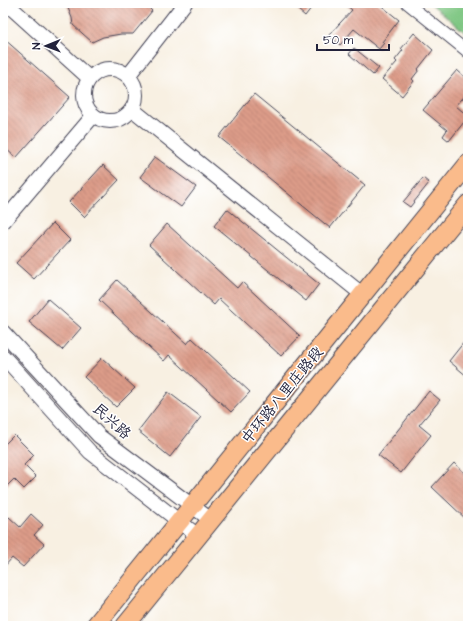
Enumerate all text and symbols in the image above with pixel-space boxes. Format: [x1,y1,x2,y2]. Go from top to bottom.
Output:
north arrow [26,26,66,66]
scale bar [317,26,389,52]
text: 50 m [323,32,354,49]
text: N [29,42,44,50]
street label: 中环路八里庄路段 [236,342,328,449]
street label: 民兴路 [88,399,135,444]

